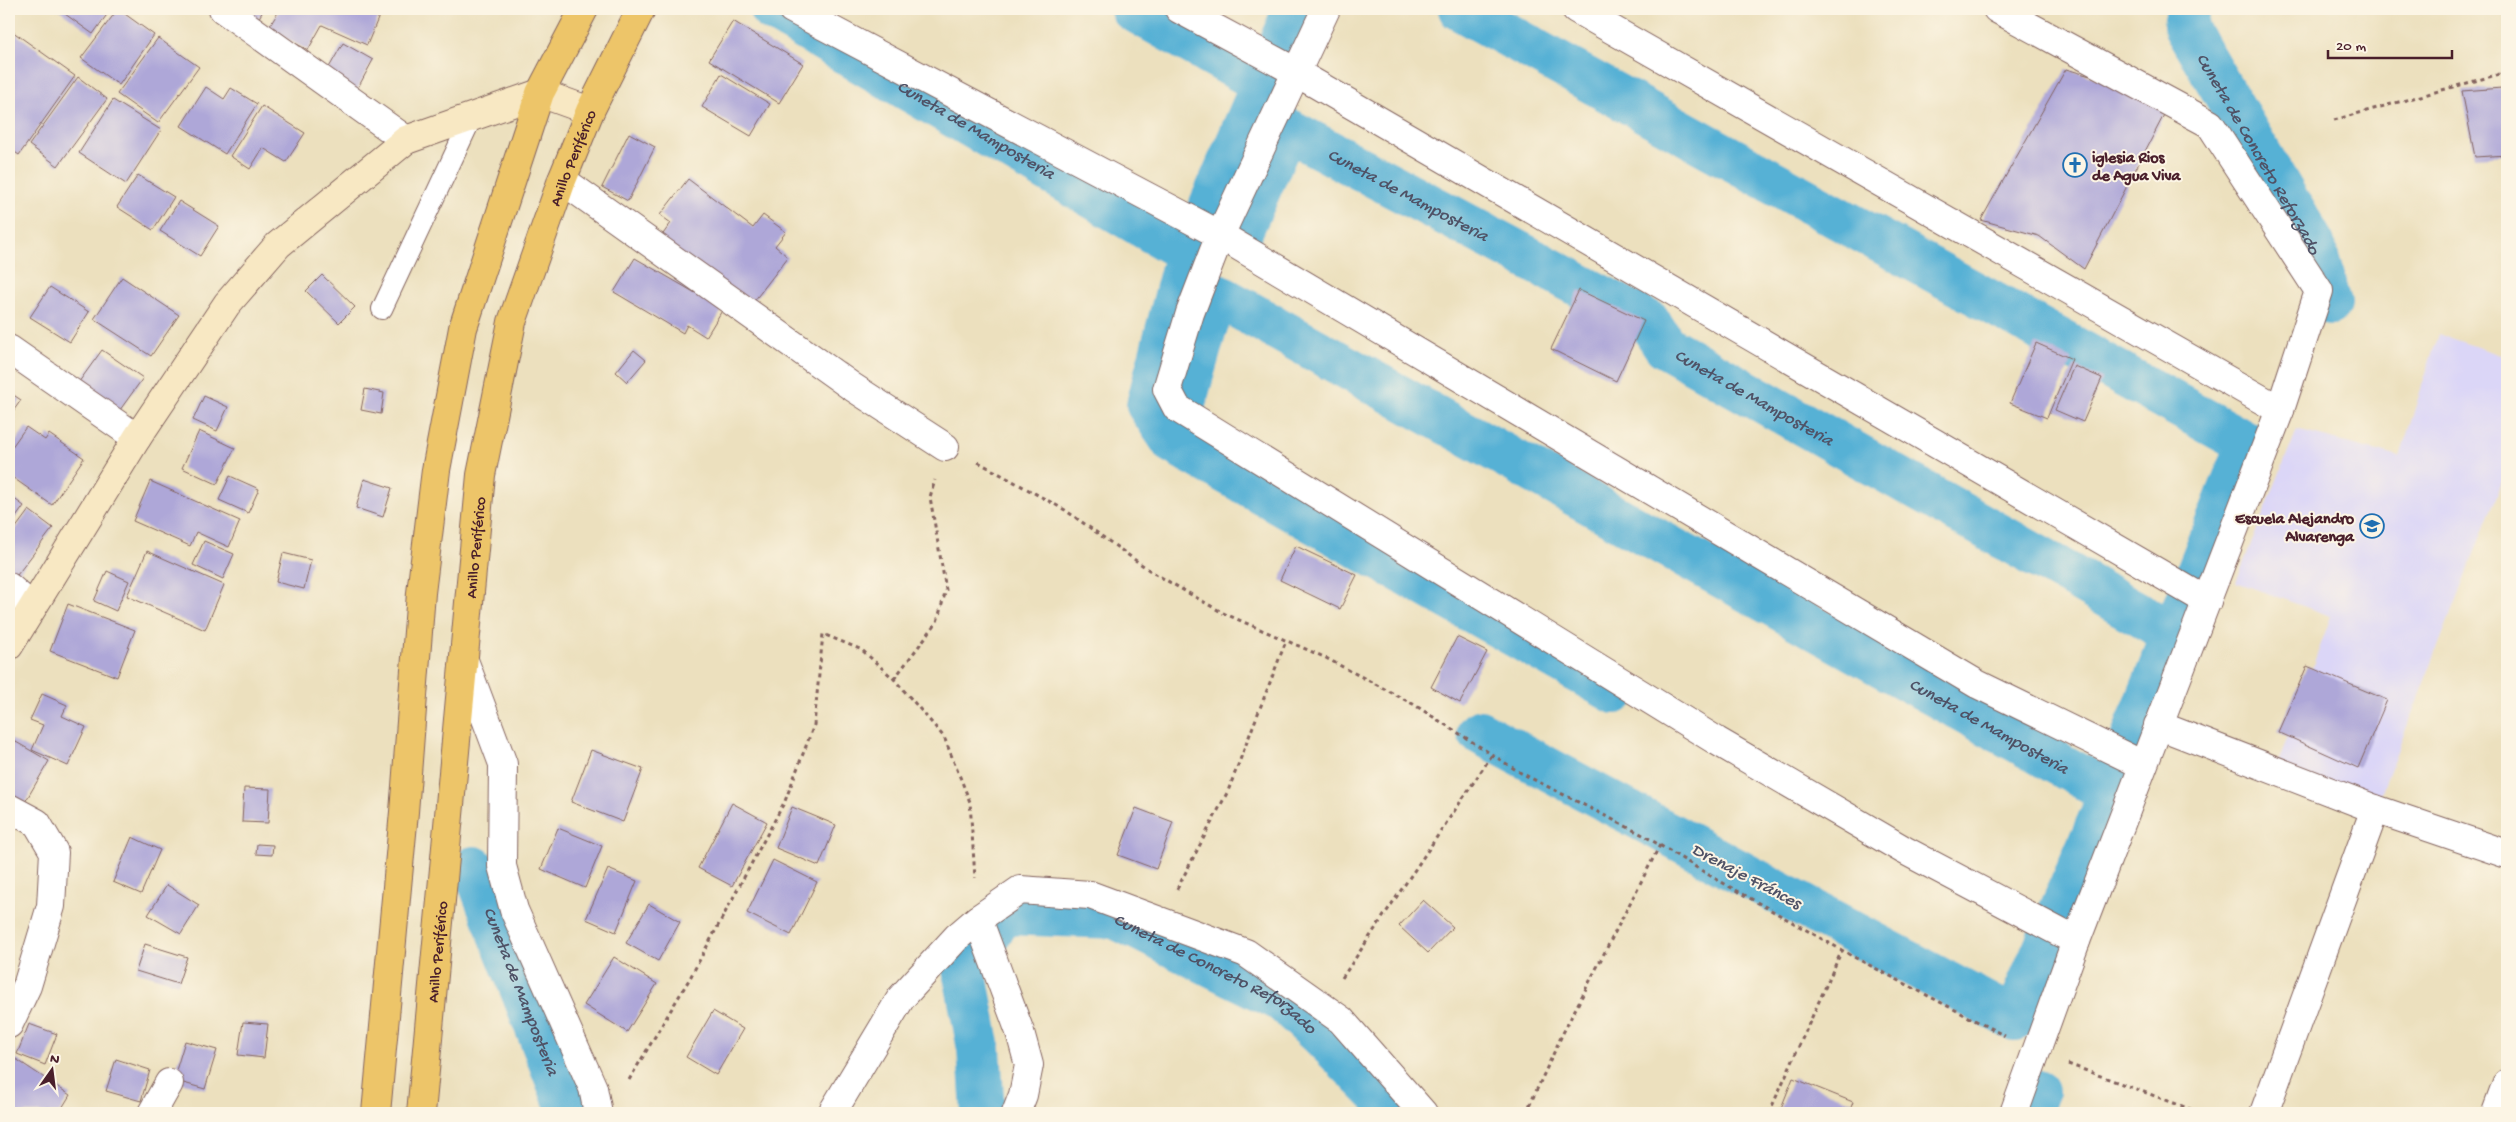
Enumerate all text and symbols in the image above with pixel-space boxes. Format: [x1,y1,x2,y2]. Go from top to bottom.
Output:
scale bar [2328,28,2452,60]
text: 20 m [2336,38,2366,56]
water label: Cuneta de Concreto Reforzado [2190,50,2324,258]
water label: Cuneta de Mamposteria [893,77,1059,186]
street label: Anillo Periférico [548,108,602,209]
water label: Cuneta de Mamposteria [1323,145,1492,248]
place label: iglesia Rios de Agua Viva [2092,150,2182,187]
church icon: iglesia Rios de Agua Viva [2062,152,2088,178]
water label: Cuneta de Mamposteria [1670,346,1837,452]
street label: Anillo Periférico [463,496,492,599]
place label: Escuela Alejandro Alvarenga [2235,511,2355,548]
school or university icon: Escuela Alejandro Alvarenga [2359,513,2385,539]
water label: Cuneta de Mamposteria [1905,675,2072,781]
water label: Drenaje Fránces [1688,840,1806,916]
street label: Anillo Periférico [425,900,454,1004]
water label: Cuneta de Mamposteria [477,905,563,1080]
water label: Cuneta de Concreto Reforzado [1110,910,1320,1040]
north arrow [28,1044,78,1094]
text: N [48,1050,61,1069]

